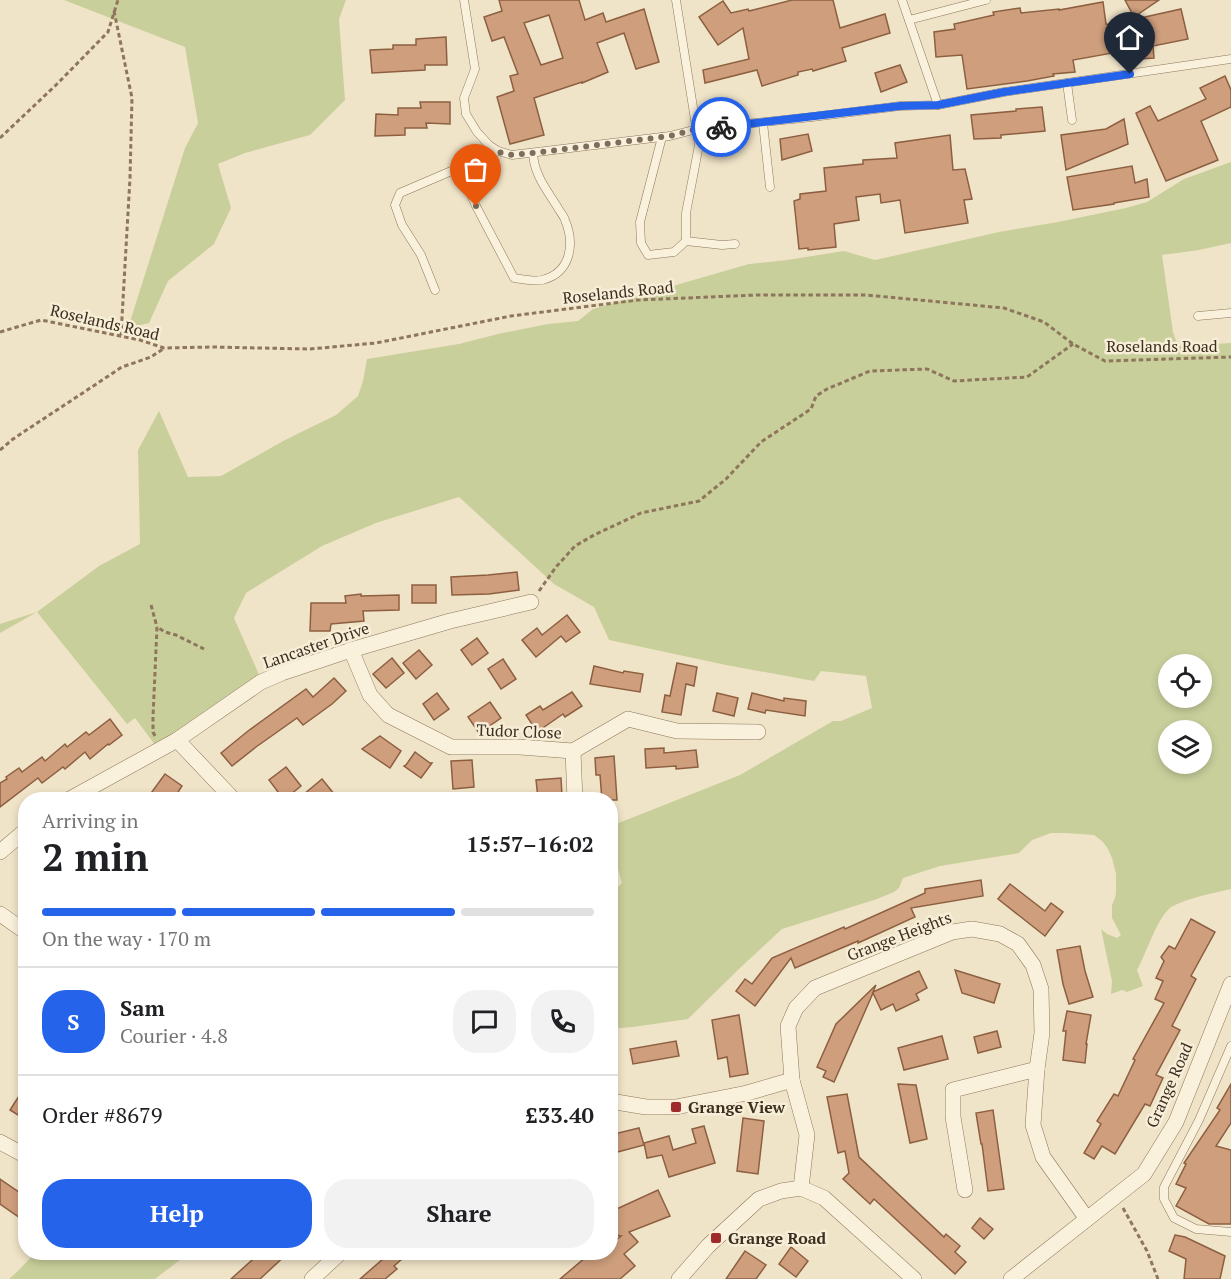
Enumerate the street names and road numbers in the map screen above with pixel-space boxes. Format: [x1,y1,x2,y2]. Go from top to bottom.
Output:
street label: Roselands Road [561,275,675,309]
street label: Roselands Road [48,299,162,345]
street label: Roselands Road [1106,335,1218,357]
street label: Lancaster Drive [260,617,372,673]
street label: Tudor Close [476,719,562,743]
street label: Grange Heights [844,906,954,966]
street label: Grange Road [1140,1039,1198,1131]

